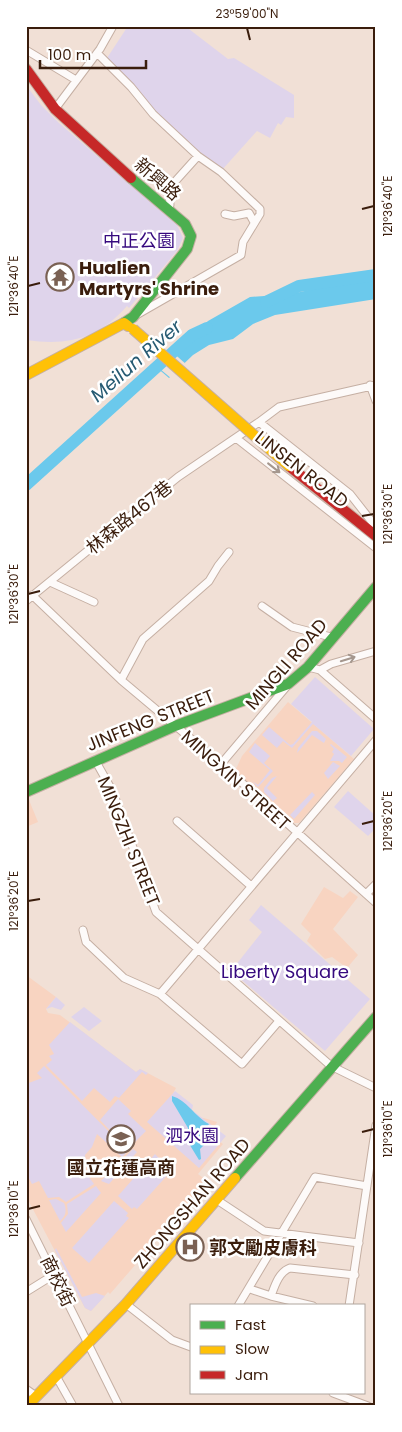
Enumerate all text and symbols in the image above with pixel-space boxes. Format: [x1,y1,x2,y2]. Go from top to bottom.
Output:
text: 23°59'00"N [216,5,278,22]
scale bar [40,38,146,70]
text: 100 m [48,44,91,65]
street label: 新興路 [129,152,187,206]
text: 121°36'40"E [379,176,396,236]
park label: 中正公園 [103,228,175,253]
place label: Hualien Martyrs' Shrine [79,255,219,301]
text: 121°36'40"E [5,256,22,316]
temple icon: Hualien Martyrs' Shrine [45,262,75,292]
water label: Meilun River [84,313,188,408]
street label: LINSEN ROAD [250,425,354,513]
one-way arrow [267,463,281,473]
street label: 林森路467巷 [80,474,178,560]
text: 121°36'30"E [379,484,396,544]
text: 121°36'30"E [5,564,22,624]
street label: MINGLI ROAD [239,613,333,715]
one-way arrow [339,654,355,664]
street label: JINFENG STREET [82,683,218,757]
street label: MINGXIN STREET [176,724,296,836]
street label: MINGZHI STREET [92,773,166,910]
text: 121°36'20"E [379,791,396,851]
text: 121°36'20"E [5,871,22,931]
park label: Liberty Square [221,959,349,984]
text: 121°36'10"E [379,1100,396,1158]
park label: 泗水園 [165,1123,219,1148]
school or university icon: 國立花蓮高商 [106,1124,136,1154]
street label: ZHONGSHAN ROAD [128,1132,256,1274]
place label: 國立花蓮高商 [67,1155,175,1180]
text: 121°36'10"E [5,1180,22,1238]
hospital icon: 郭文勵皮膚科 [175,1232,205,1262]
place label: 郭文勵皮膚科 [209,1235,317,1260]
street label: 商校街 [35,1251,81,1311]
legend [190,1304,364,1394]
text: Fast [235,1314,266,1335]
text: Slow [235,1338,270,1359]
text: Jam [235,1364,269,1385]

